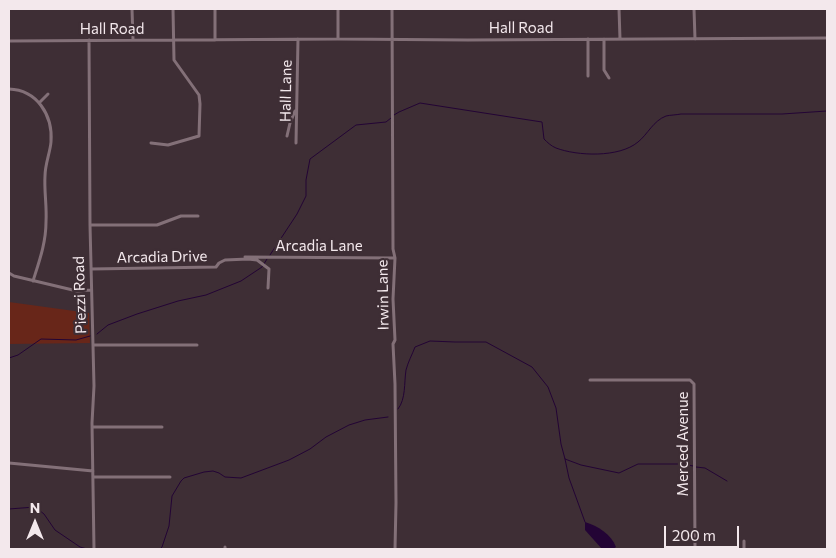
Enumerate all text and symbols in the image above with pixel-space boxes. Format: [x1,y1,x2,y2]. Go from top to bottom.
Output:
street label: Hall Road [489,19,553,37]
street label: Hall Road [80,20,144,38]
street label: Hall Lane [276,60,296,122]
street label: Arcadia Lane [275,237,363,255]
street label: Arcadia Drive [116,247,208,267]
street label: Piezzi Road [70,256,90,334]
street label: Irwin Lane [373,260,393,330]
street label: Merced Avenue [674,392,692,496]
north arrow [10,498,60,548]
text: N [30,499,40,516]
scale bar [666,516,741,548]
text: 200 m [672,526,716,544]

